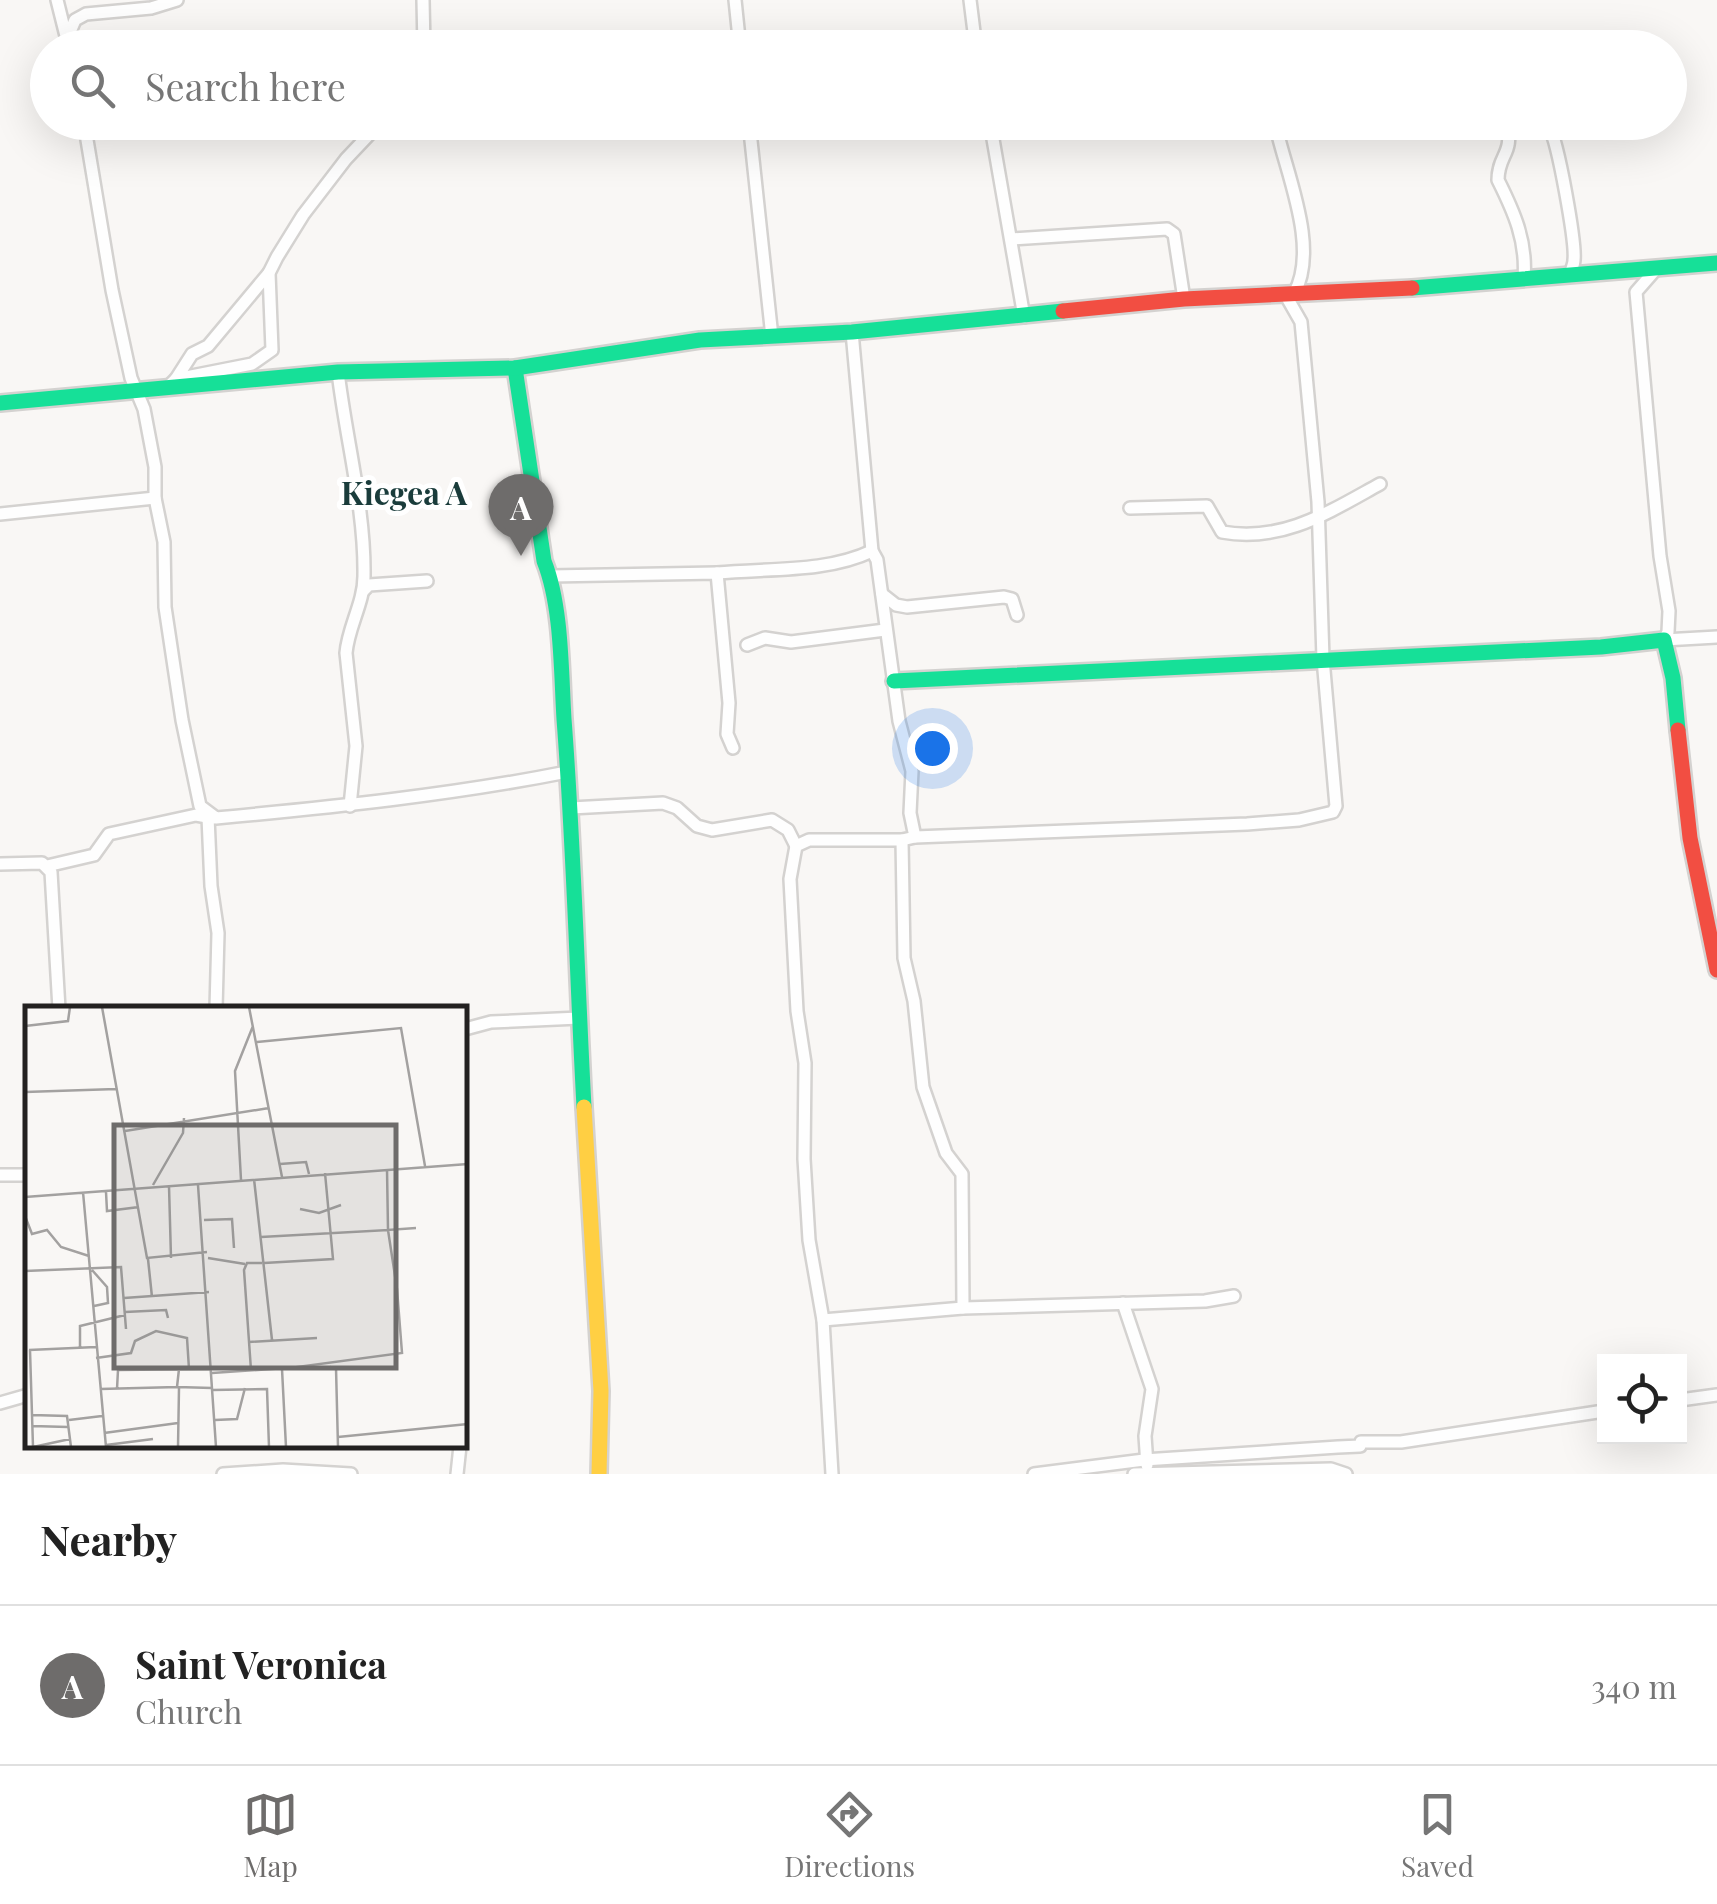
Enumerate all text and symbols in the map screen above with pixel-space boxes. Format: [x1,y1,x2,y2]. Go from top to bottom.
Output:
search box [30,30,1687,140]
icon: search [65,58,120,113]
text: Search here [145,60,346,111]
district label: Kiegea A [341,470,468,513]
pin: A [488,474,554,556]
your location [907,723,958,774]
inset map [25,1006,468,1449]
map controls [1597,1354,1687,1444]
button: locate [1597,1354,1687,1444]
text: Nearby [40,1511,177,1567]
text: Saint Veronica [135,1638,387,1689]
text: A [62,1664,83,1707]
text: 340 m [1591,1664,1677,1707]
text: Church [135,1689,242,1732]
tab: Map [243,1787,298,1884]
tab: Directions [784,1787,915,1884]
tab: Saved [1401,1787,1474,1884]

